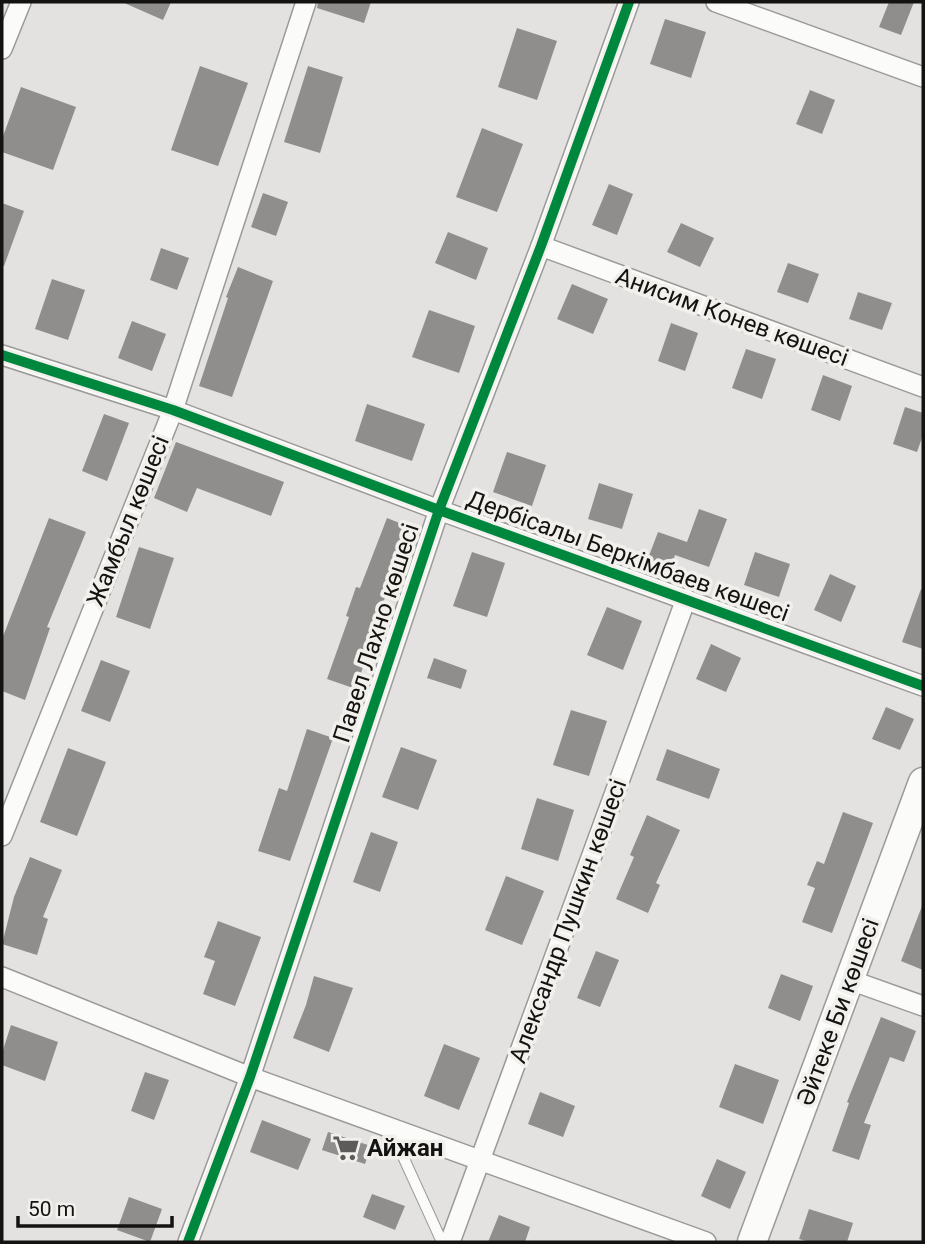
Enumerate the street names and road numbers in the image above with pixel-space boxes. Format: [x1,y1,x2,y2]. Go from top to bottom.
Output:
street label: Анисим Конев көшесі [612,262,852,372]
street label: Жамбыл көшесі [81,432,175,610]
street label: Дербісалы Беркімбаев көшесі [463,485,793,627]
street label: Павел Лахно көшесі [327,520,425,746]
street label: Александр Пушкин көшесі [504,775,632,1067]
street label: Әйтеке Би көшесі [791,915,885,1109]

